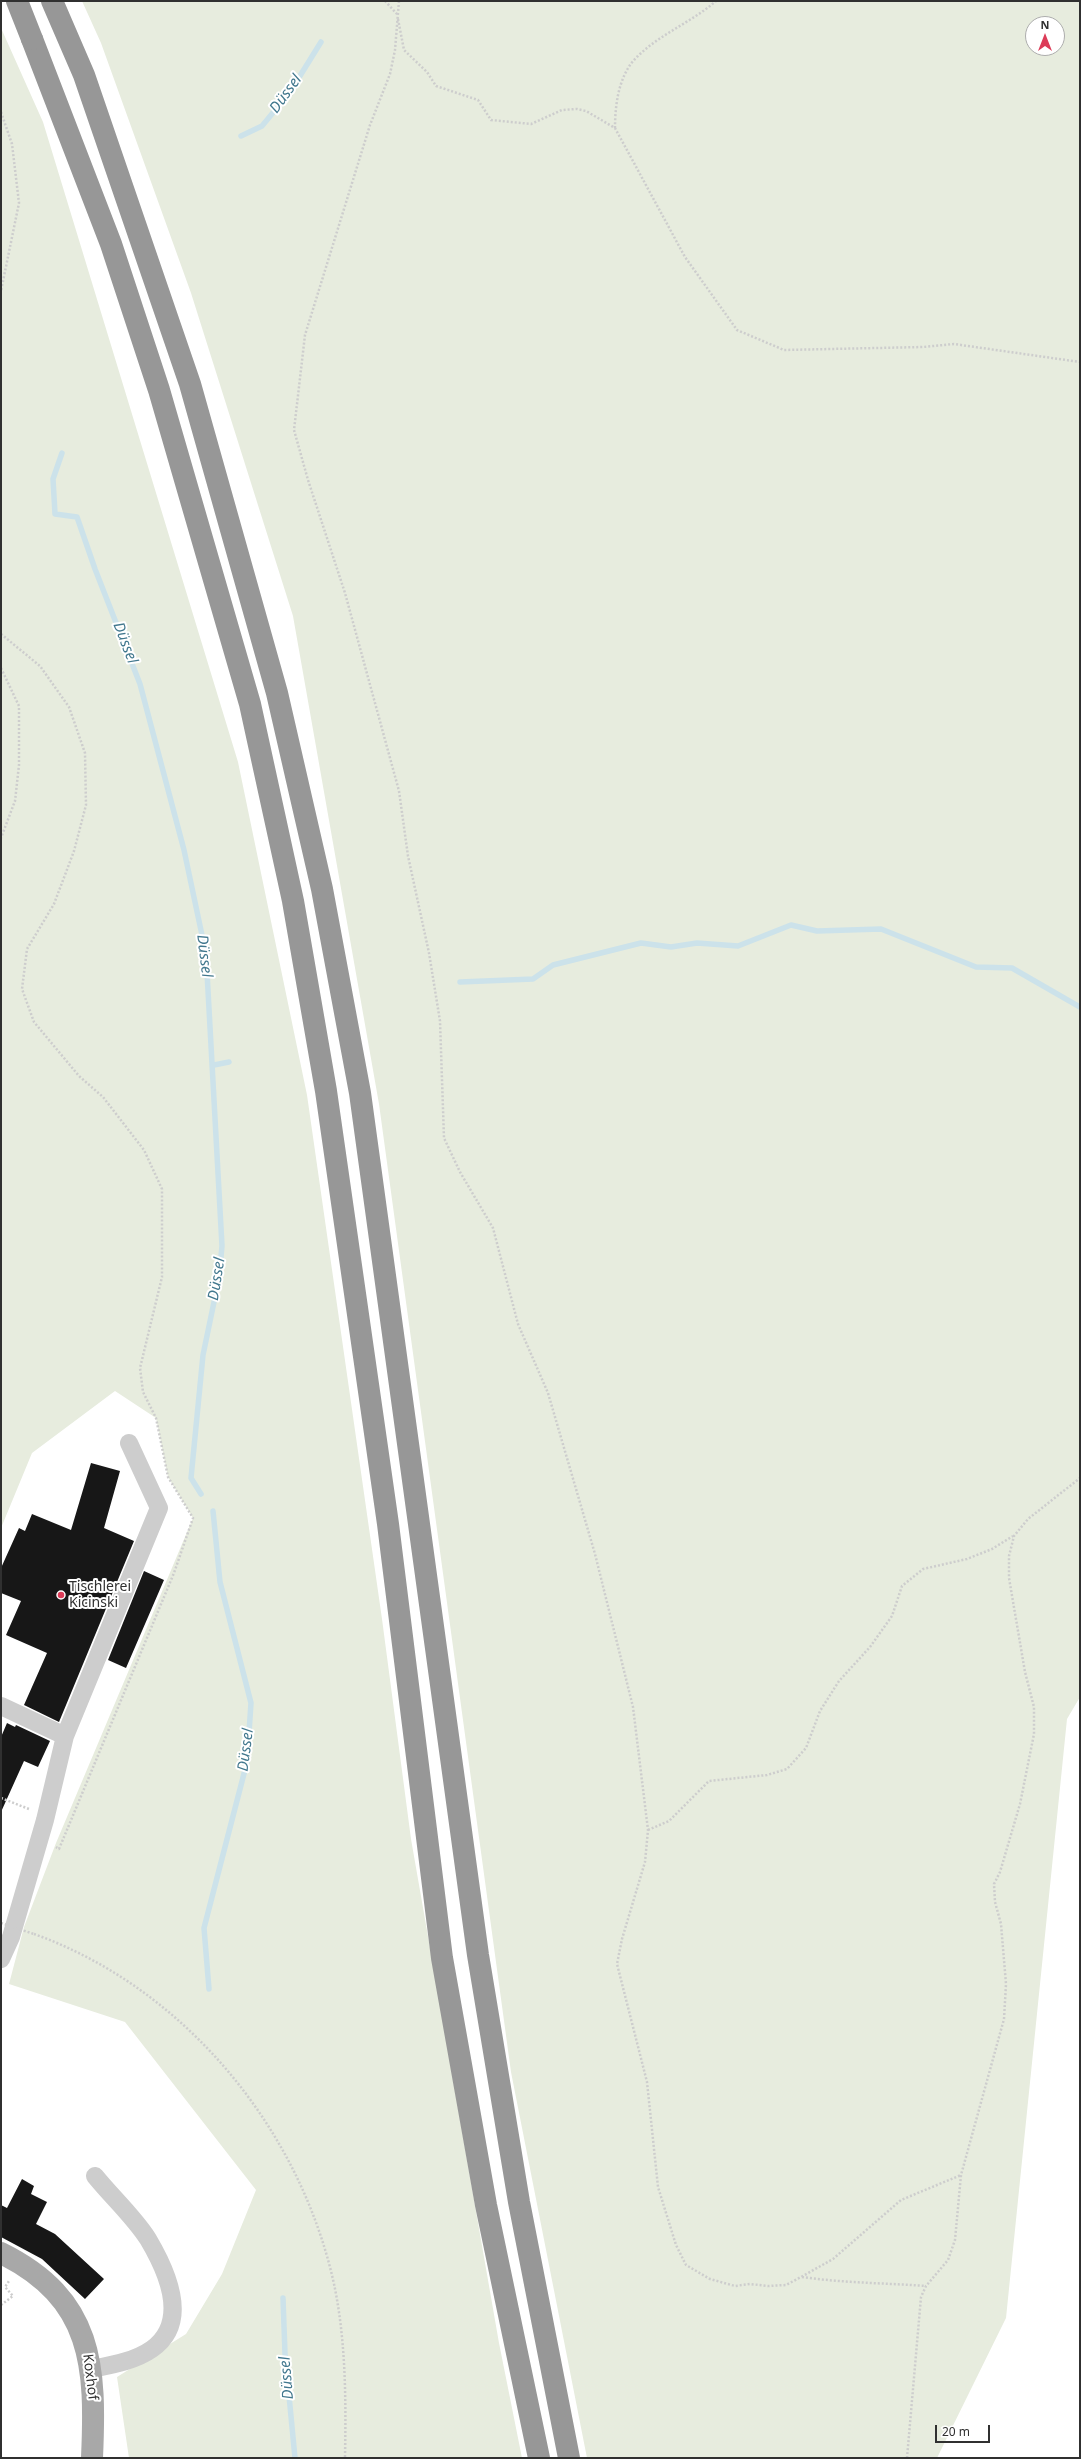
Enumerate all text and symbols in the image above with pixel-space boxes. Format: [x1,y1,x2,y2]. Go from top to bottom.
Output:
north arrow [1025,16,1065,56]
text: N [1041,17,1049,32]
water label: Düssel [266,71,306,117]
water label: Düssel [109,620,141,666]
water label: Düssel [192,934,216,978]
water label: Düssel [205,1256,229,1302]
place label: Tischlerei Kicinski [69,1579,131,1612]
marker: Tischlerei Kicinski [56,1590,66,1600]
water label: Düssel [234,1728,258,1772]
street label: Koxhof [79,2353,101,2401]
water label: Düssel [276,2356,298,2400]
scale bar [937,2417,992,2443]
text: 20 m [942,2423,970,2440]

